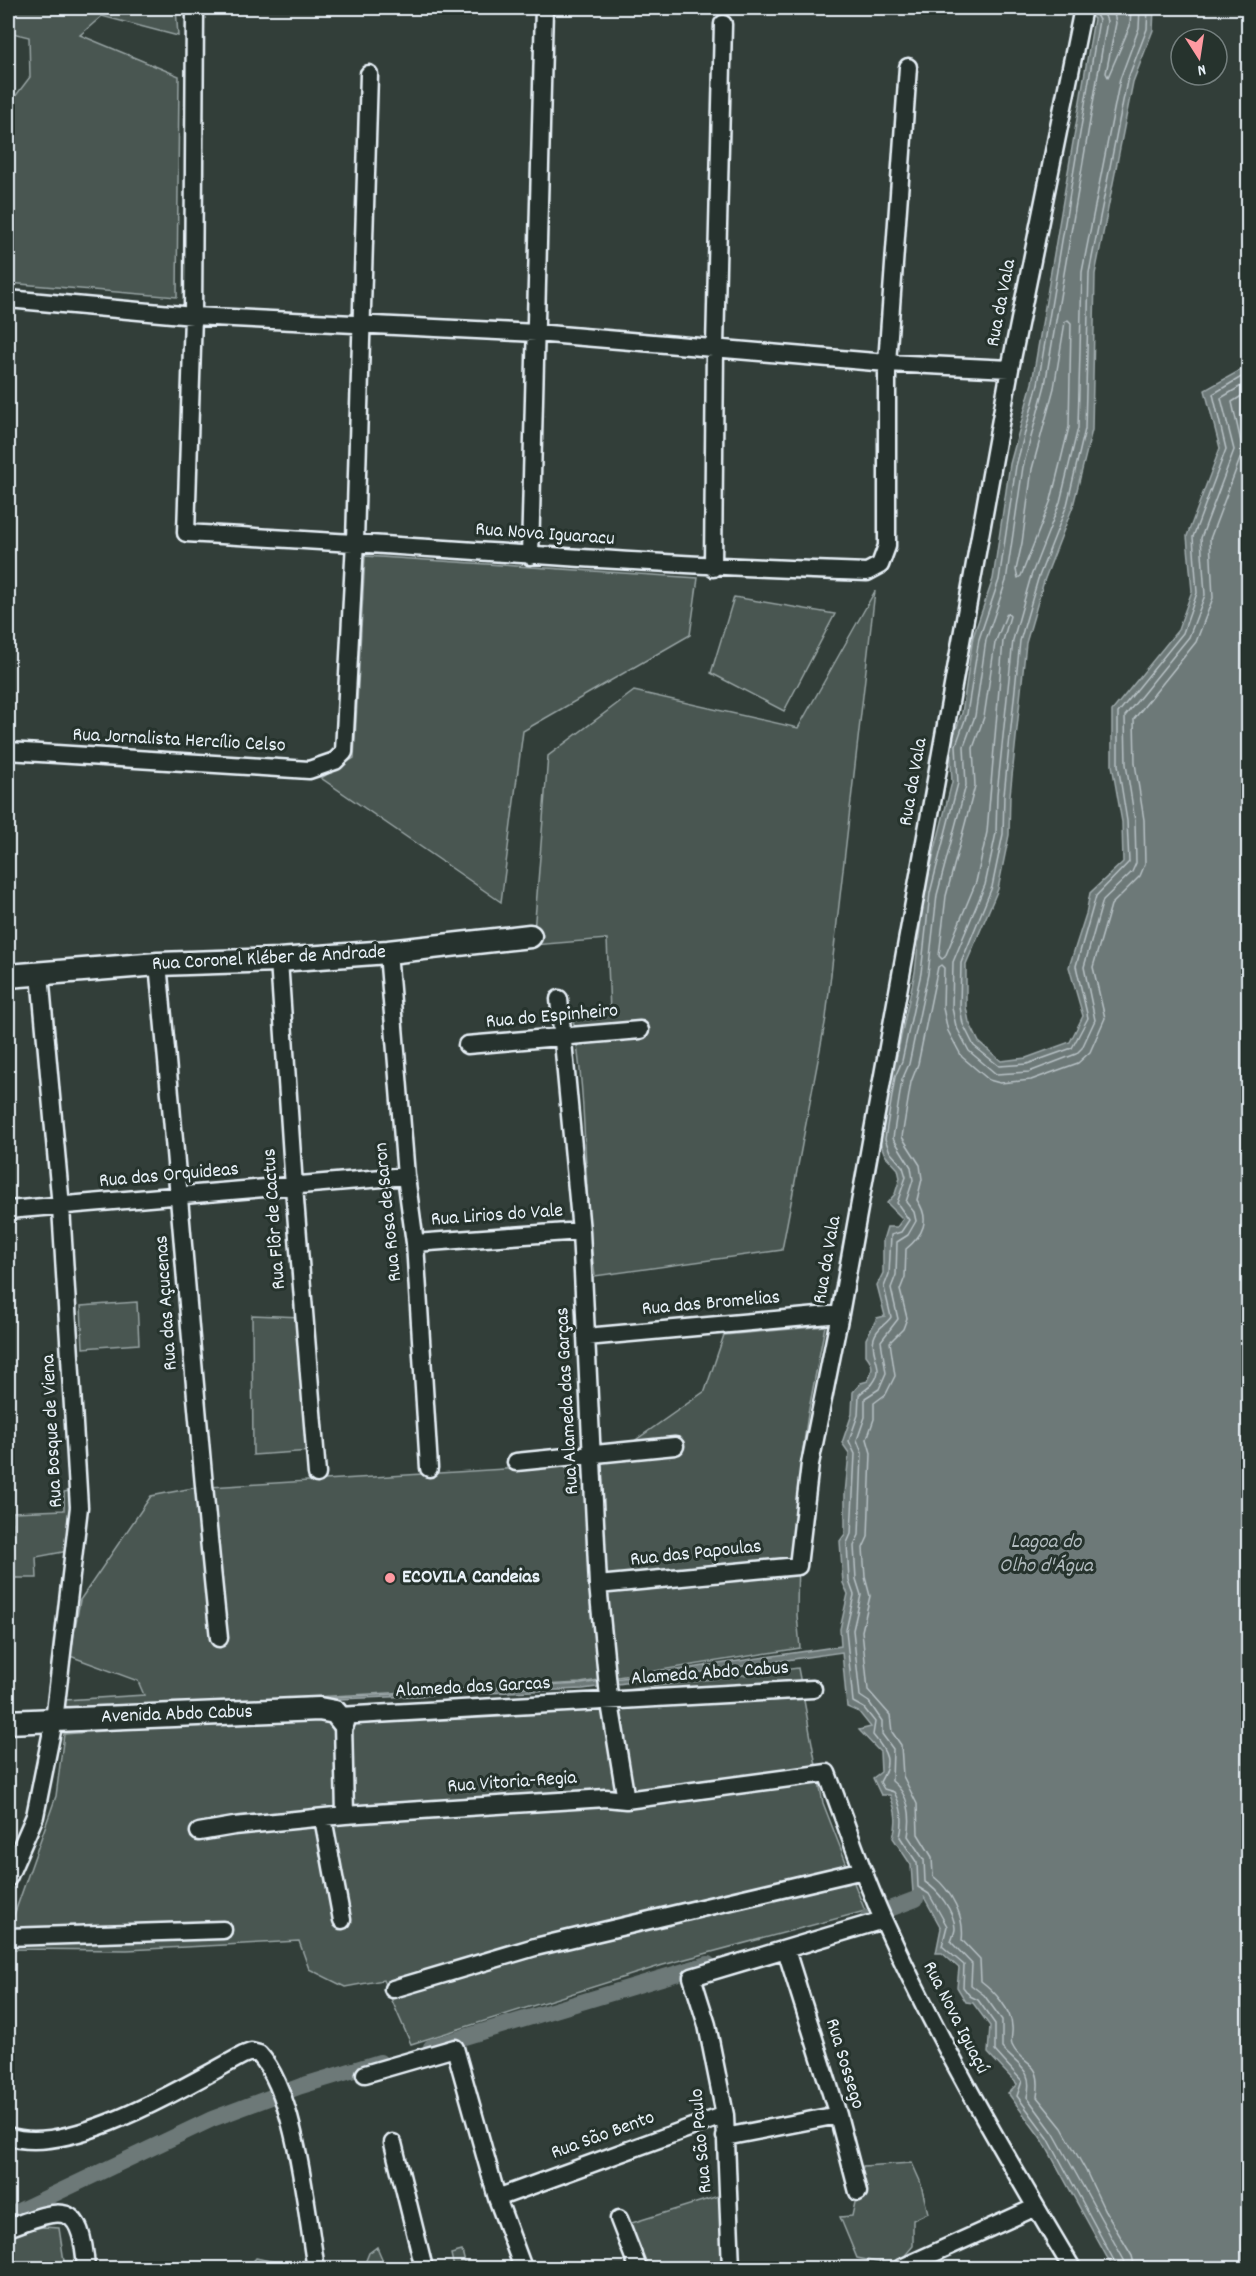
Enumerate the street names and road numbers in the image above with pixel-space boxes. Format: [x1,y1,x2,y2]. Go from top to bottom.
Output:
street label: Rua da Vala [980,256,1024,349]
street label: Rua Nova Iguaracu [474,516,616,554]
street label: Rua Jornalista Hercílio Celso [72,721,286,761]
street label: Rua da Vala [893,735,936,828]
street label: Rua Coronel Kléber de Andrade [151,939,387,979]
street label: Rua do Espinheiro [485,997,619,1037]
street label: Rua Rosa de Saron [368,1141,410,1283]
street label: Rua Flôr de Cactus [256,1148,294,1290]
street label: Rua das Orquideas [98,1156,240,1196]
street label: Rua Lirios do Vale [430,1197,564,1235]
street label: Rua da Vala [807,1213,850,1306]
street label: Rua das Açucenas [148,1234,186,1372]
street label: Rua das Bromelias [641,1284,781,1324]
street label: Rua Alameda das Garças [549,1307,587,1495]
street label: Rua Bosque de Viena [35,1353,71,1508]
street label: Rua das Papoulas [629,1533,763,1575]
street label: Alameda Abdo Cabus [630,1655,790,1693]
street label: Alameda das Garcas [395,1670,551,1706]
street label: Avenida Abdo Cabus [101,1698,253,1732]
street label: Rua Vitoria-Regia [446,1764,578,1801]
street label: Rua Nova Iguaçú [915,1957,995,2079]
street label: Rua Sossego [817,2015,871,2113]
street label: Rua São Paulo [683,2087,721,2195]
street label: Rua São Bento [547,2104,659,2168]

